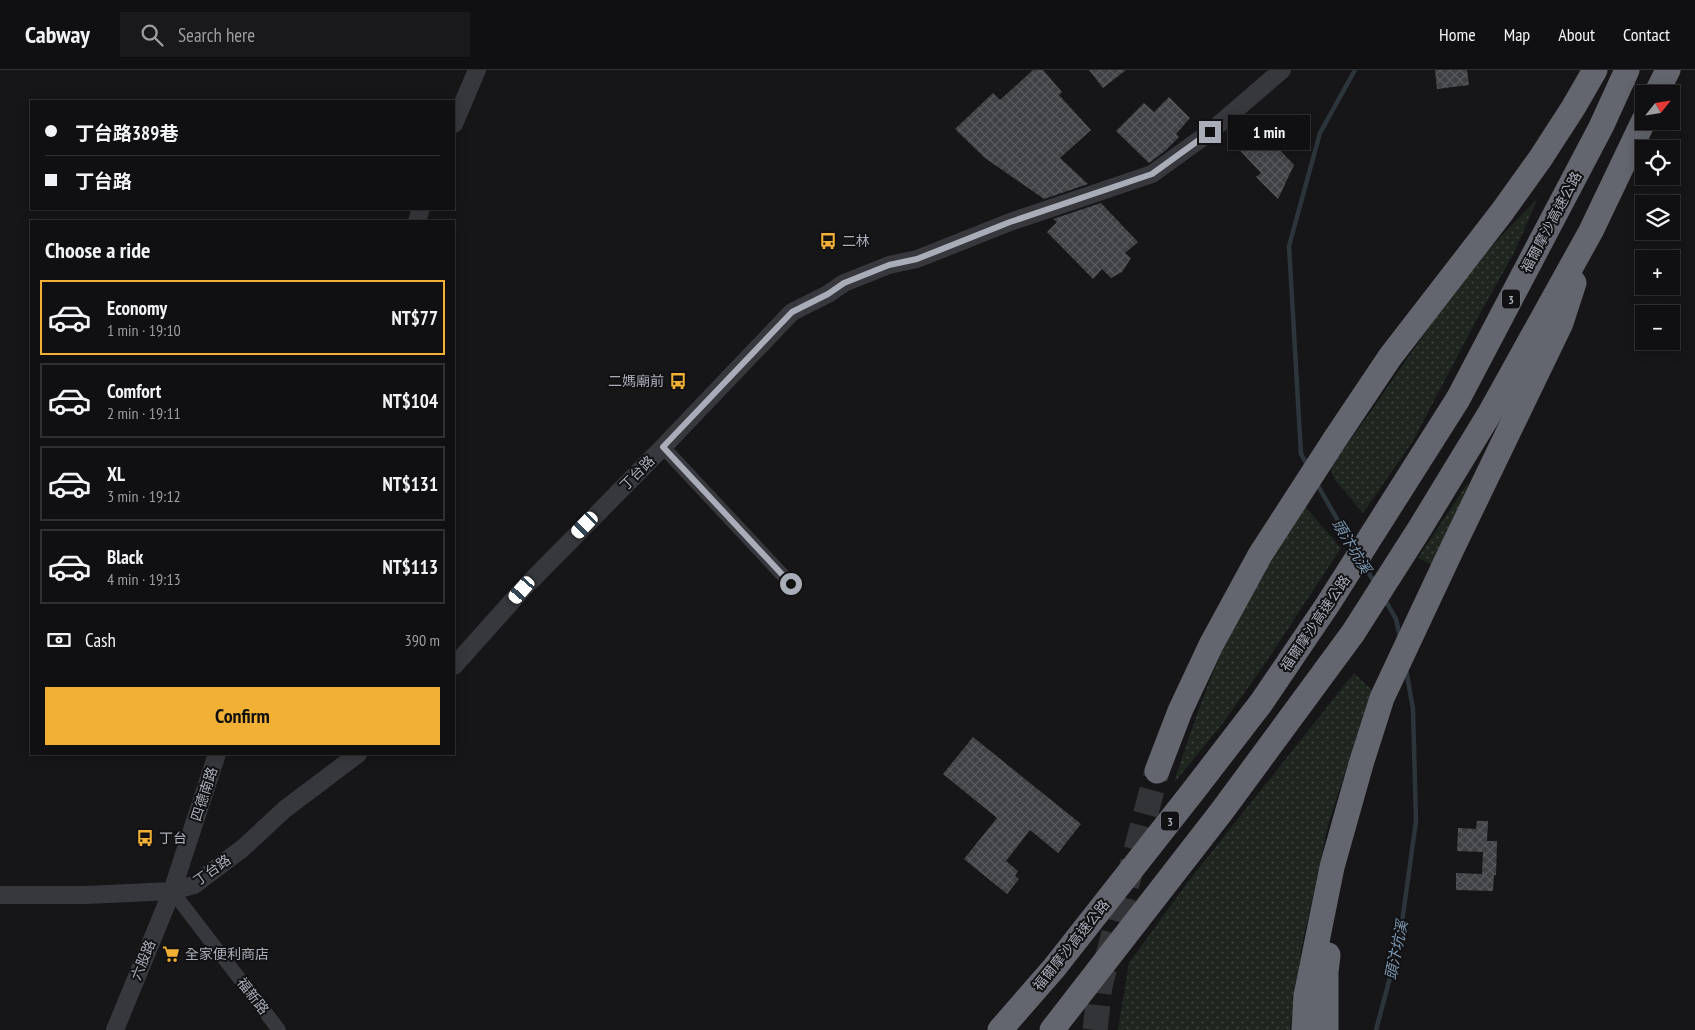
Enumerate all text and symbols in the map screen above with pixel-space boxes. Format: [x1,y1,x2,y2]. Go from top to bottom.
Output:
search box [120,12,470,57]
text: Cabway [25,19,90,50]
icon: search [138,21,166,49]
text: Search here [178,23,255,47]
text: Home [1439,23,1476,46]
text: Map [1504,23,1530,46]
text: About [1558,23,1595,46]
text: Contact [1623,23,1670,46]
north arrow [1635,85,1680,130]
map controls [1635,85,1680,350]
callout: 1 min [1228,114,1310,150]
text: 丁台路389巷 [75,121,178,145]
route end [1199,121,1221,143]
text: 1 min [1253,122,1285,142]
button: locate [1635,140,1680,185]
street label: 福爾摩沙高速公路 [1517,168,1585,276]
text: 丁台路 [75,169,132,193]
button: layers [1635,195,1680,240]
bus stop icon: 二林 [818,231,838,251]
place label: 二林 [842,232,870,250]
text: Choose a ride [45,236,150,264]
button: + [1635,250,1680,295]
road number: 3 [1502,290,1520,308]
icon: car [47,295,92,340]
text: Economy [107,296,167,320]
button: − [1635,305,1680,350]
text: NT$77 [391,306,438,330]
text: 1 min · 19:10 [107,320,181,340]
bus stop icon: 二媽廟前 [668,371,688,391]
place label: 二媽廟前 [608,372,664,390]
icon: car [47,378,92,423]
text: Comfort [107,379,161,403]
text: NT$104 [382,389,438,413]
text: 2 min · 19:11 [107,403,181,423]
street label: 丁台路 [616,452,658,494]
icon: car [47,461,92,506]
text: XL [107,462,125,486]
text: NT$131 [382,472,438,496]
text: 3 min · 19:12 [107,486,181,506]
car [569,509,600,541]
water label: 頭汴坑溪 [1328,515,1377,578]
icon: car [47,544,92,589]
text: Black [107,545,143,569]
text: NT$113 [382,555,438,579]
text: 4 min · 19:13 [107,569,181,589]
street label: 福爾摩沙高速公路 [1276,572,1354,674]
route start [780,573,802,595]
car [506,574,537,606]
icon: cash [45,626,73,654]
text: Cash [85,628,116,652]
text: 390 m [405,630,440,650]
button: Confirm [45,687,440,745]
street label: 四德南路 [187,765,221,823]
road number: 3 [1161,811,1179,830]
bus stop icon: 丁台 [135,828,155,848]
place label: 丁台 [159,829,187,847]
street label: 丁台路 [190,851,234,889]
street label: 福爾摩沙高速公路 [1029,896,1113,994]
water label: 頭汴坑溪 [1380,917,1412,981]
street label: 六股路 [127,937,159,983]
supermarket icon: 全家便利商店 [161,944,181,964]
place label: 全家便利商店 [185,945,269,963]
street label: 福新路 [233,974,273,1018]

